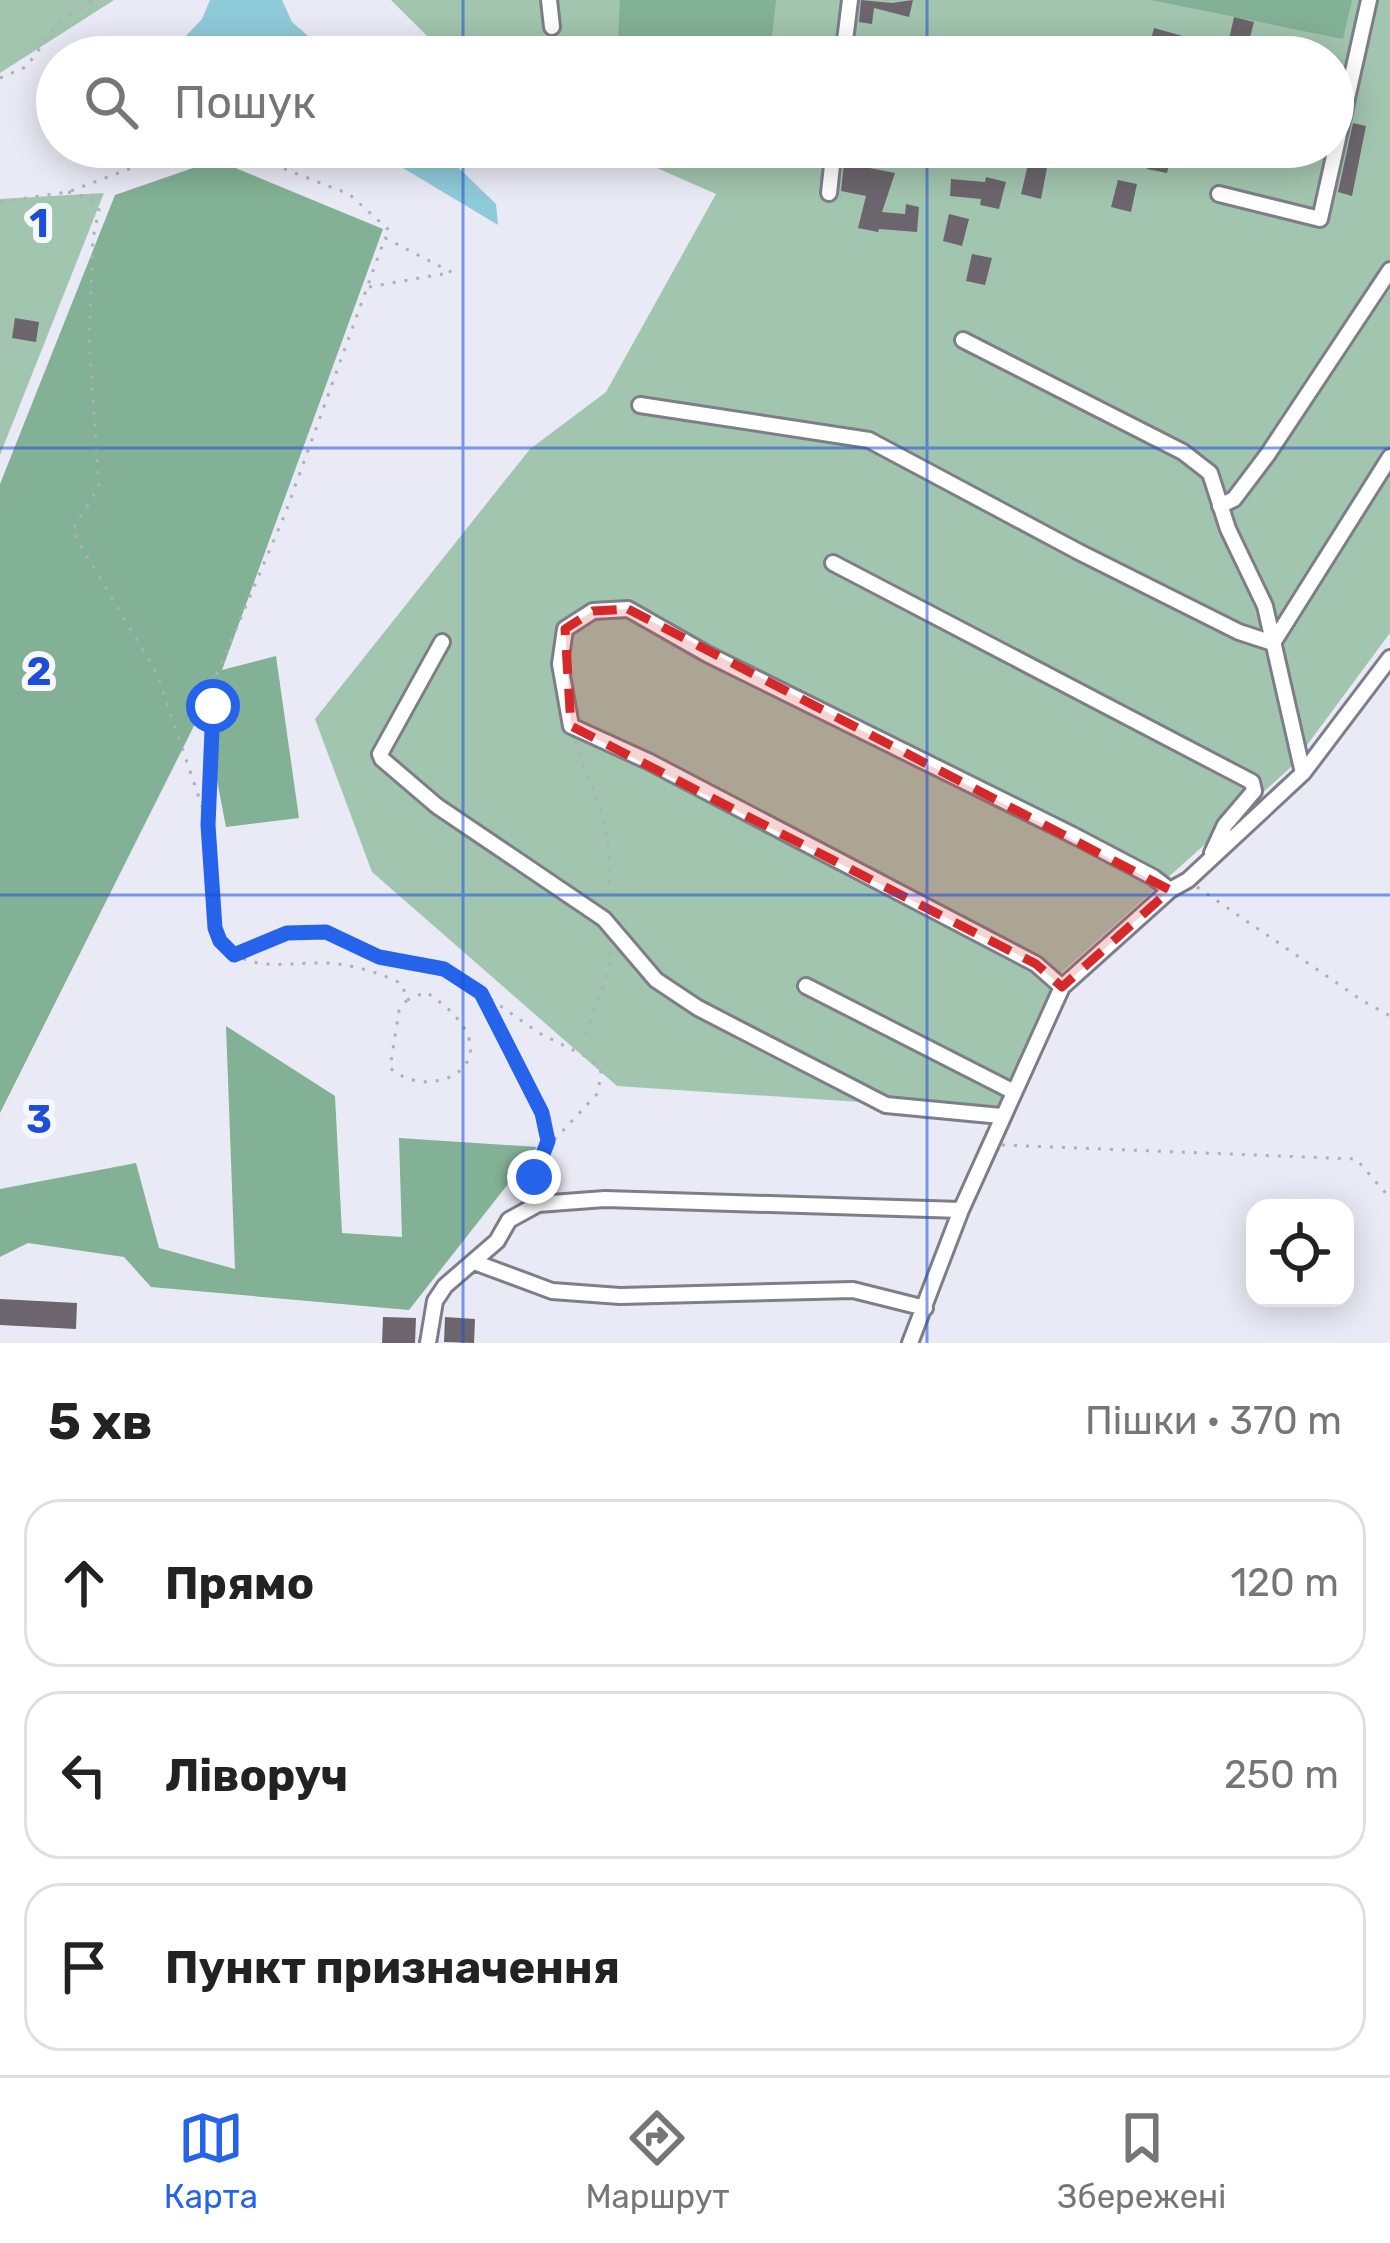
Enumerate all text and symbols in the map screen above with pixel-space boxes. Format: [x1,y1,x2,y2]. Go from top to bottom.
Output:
search box [36,36,1354,168]
icon: search [78,69,144,135]
text: Пошук [174,76,316,129]
text: 1 [29,201,49,247]
text: 2 [26,649,52,695]
route start [186,679,240,733]
text: 3 [26,1097,52,1143]
route end [507,1150,561,1204]
map controls [1246,1199,1354,1307]
button: locate [1246,1199,1354,1307]
text: 5 хв [48,1391,153,1452]
text: Пішки · 370 m [1085,1398,1342,1444]
icon: ahead [51,1550,117,1616]
text: Прямо [165,1557,314,1610]
text: 120 m [1230,1560,1339,1606]
icon: left [51,1742,117,1808]
text: Ліворуч [165,1749,348,1802]
text: 250 m [1224,1752,1339,1798]
icon: arrive [51,1934,117,2000]
text: Пункт призначення [165,1941,620,1994]
tab: Карта [164,2105,258,2216]
tab: Маршрут [585,2105,729,2216]
tab: Збережені [1057,2105,1226,2216]

